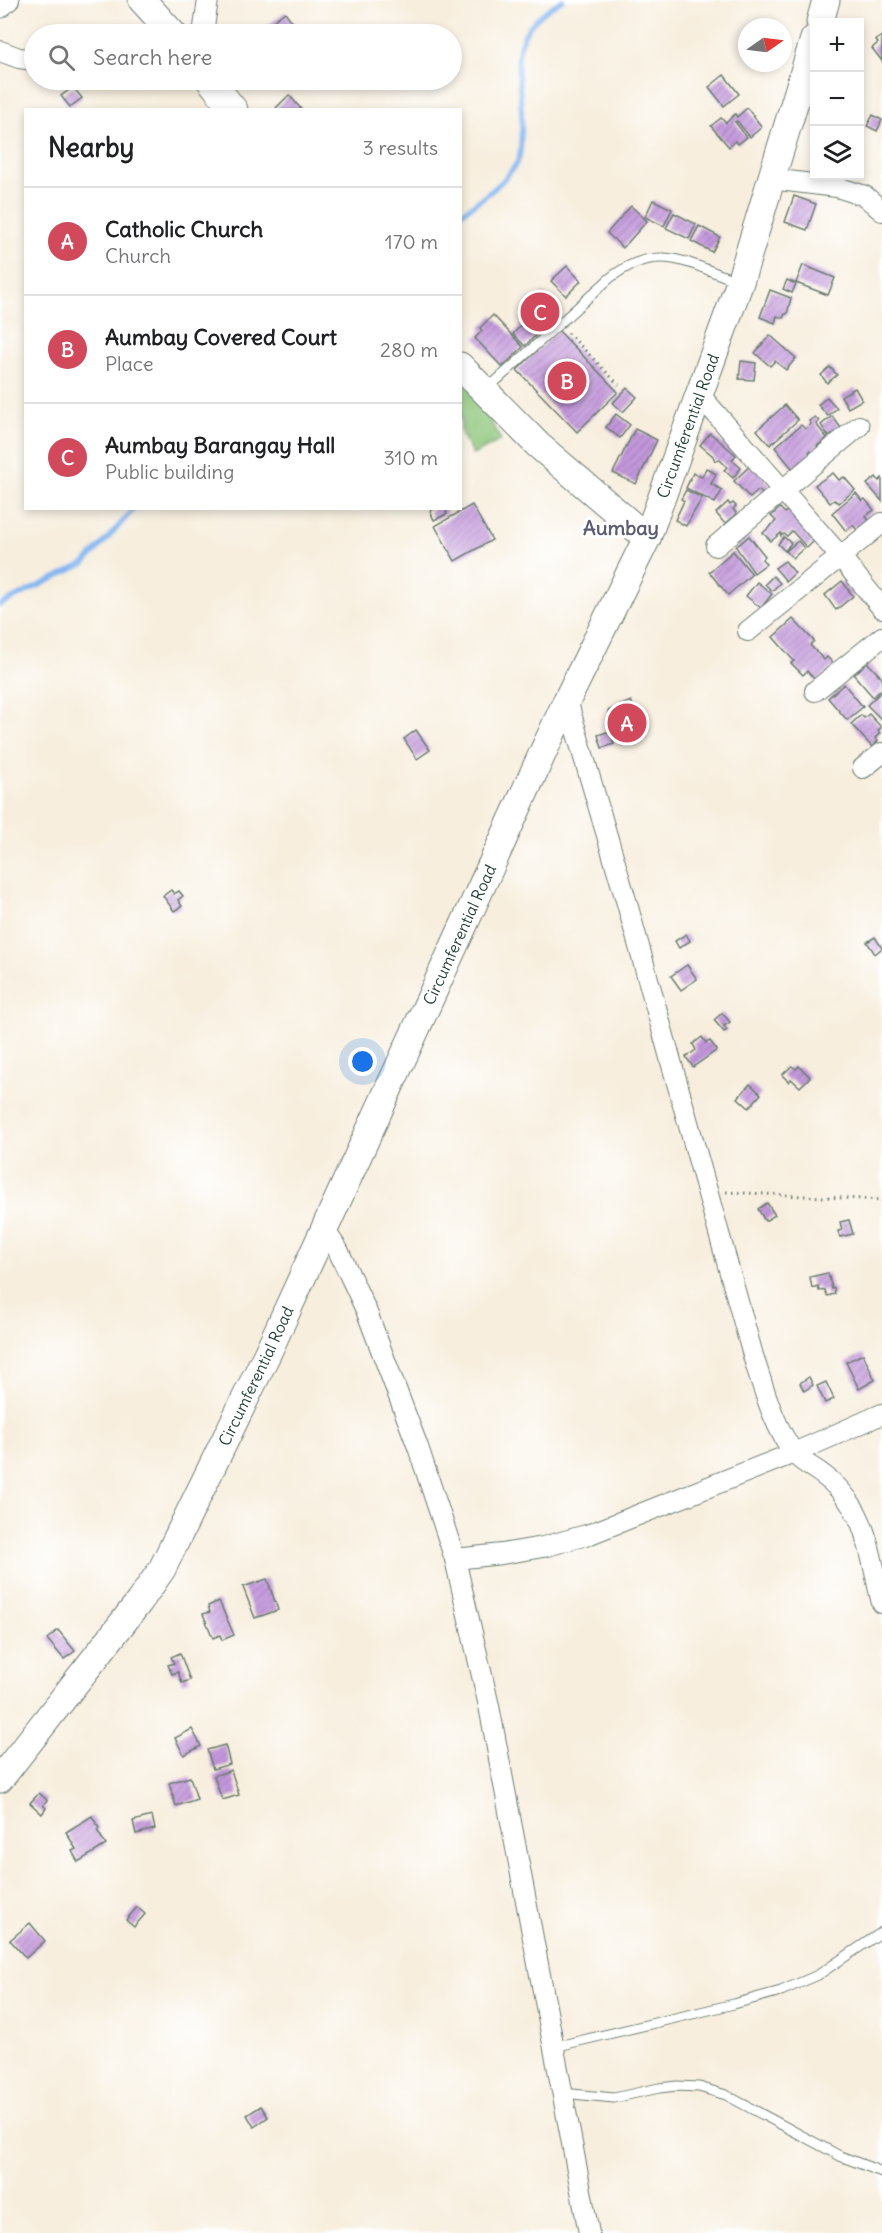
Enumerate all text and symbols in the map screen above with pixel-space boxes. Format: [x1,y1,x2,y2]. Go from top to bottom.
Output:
north arrow [738,18,792,72]
map controls [810,18,864,180]
button: + [810,18,864,72]
search box [24,24,462,90]
icon: search [45,41,78,74]
text: Search here [93,43,212,71]
button: − [810,72,864,126]
button: layers [810,126,864,180]
text: Nearby [48,131,134,164]
text: 3 results [362,135,438,160]
text: Catholic Church [105,215,263,243]
text: A [61,229,74,254]
text: 170 m [385,229,438,254]
text: Church [105,243,171,268]
pin: C [520,290,560,334]
text: Aumbay Covered Court [105,323,337,351]
text: B [61,337,74,362]
text: 280 m [380,337,438,362]
text: Place [105,351,153,376]
street label: Circumferential Road [652,351,723,501]
pin: B [548,358,586,404]
text: Aumbay Barangay Hall [105,431,335,459]
text: C [61,445,74,470]
text: 310 m [383,445,438,470]
text: Public building [105,459,234,484]
district label: Aumbay [583,515,659,540]
pin: A [608,700,646,746]
street label: Circumferential Road [419,861,500,1008]
your location [348,1047,377,1076]
street label: Circumferential Road [214,1303,298,1449]

